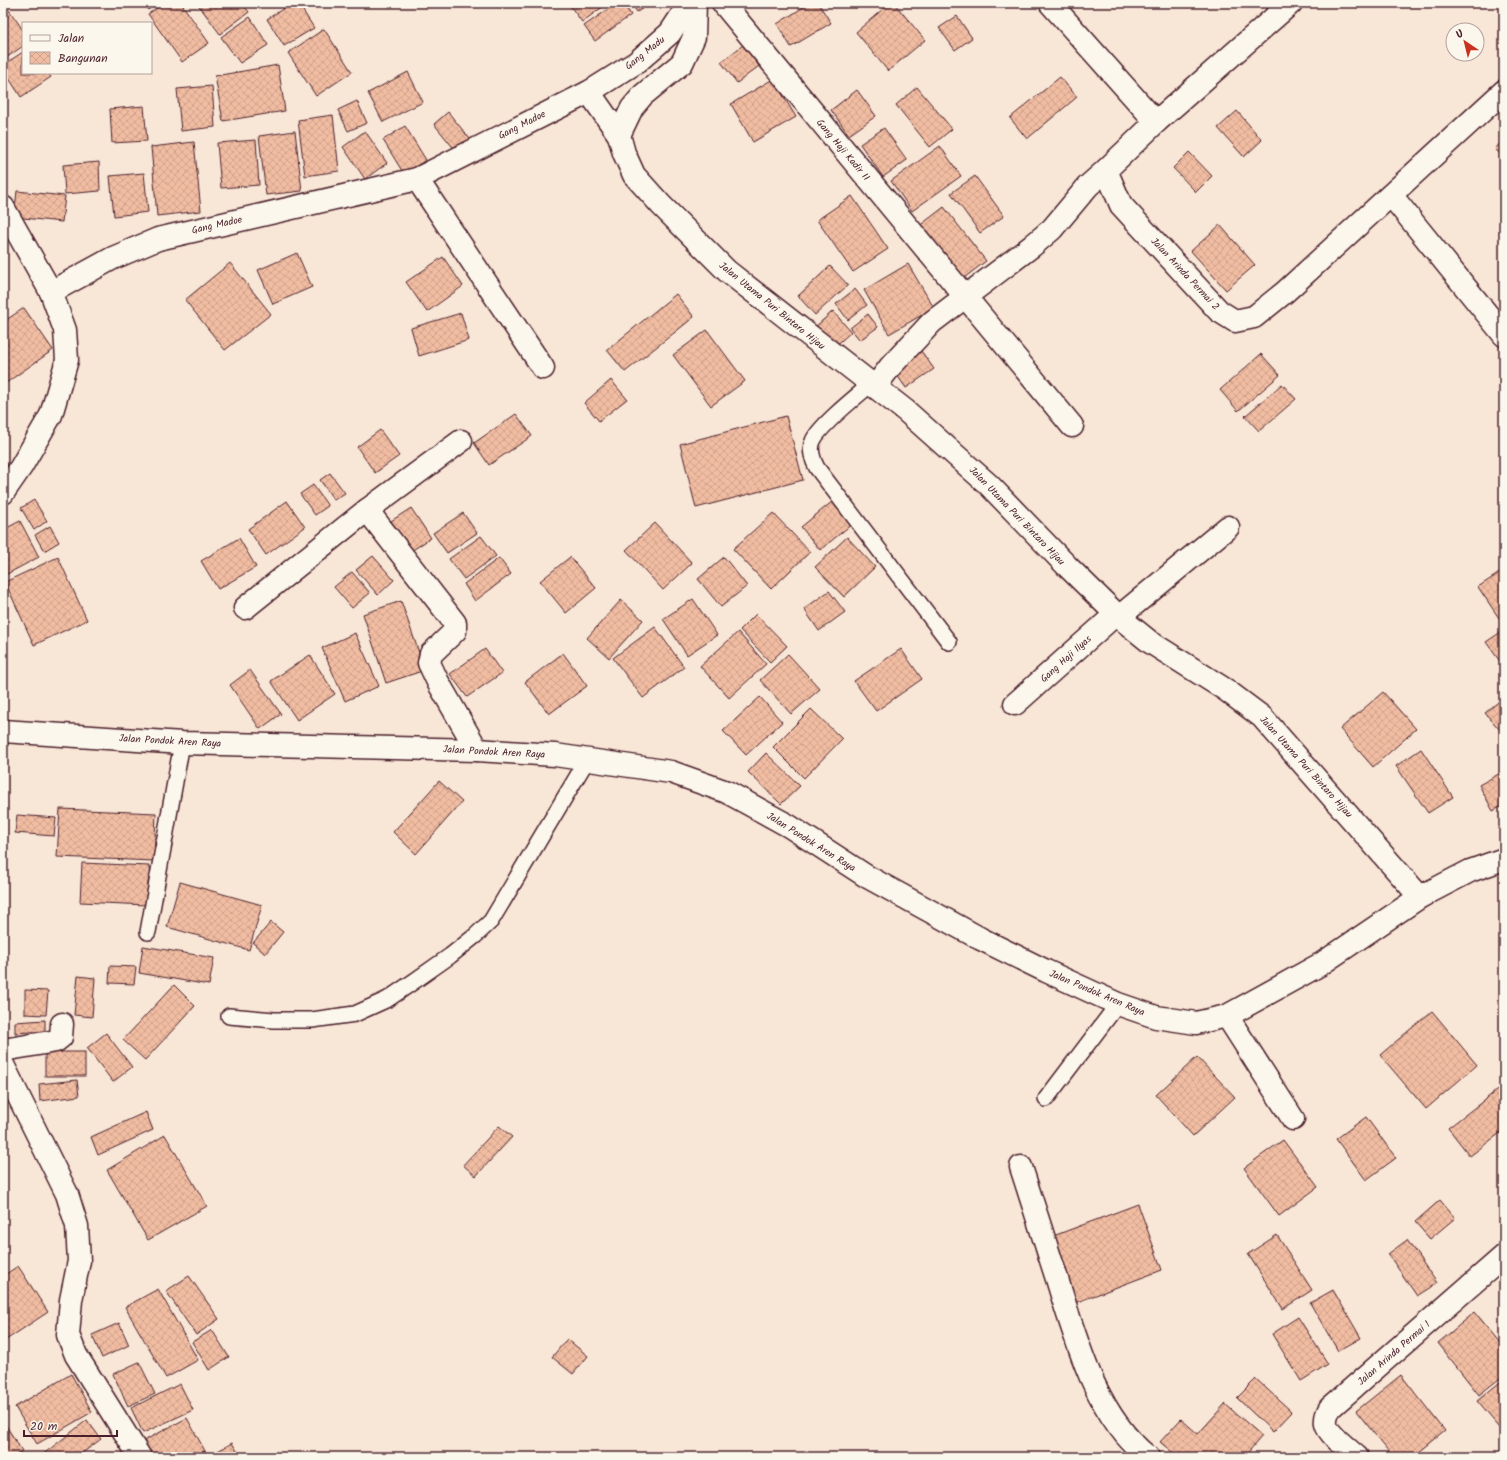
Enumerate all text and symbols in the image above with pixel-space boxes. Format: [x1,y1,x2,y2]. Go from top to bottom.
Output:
legend [22,22,152,74]
north arrow [1445,22,1485,62]
text: U [1452,25,1468,44]
text: Jalan [58,29,84,48]
street label: Gang Madu [621,32,669,74]
text: Bangunan [58,49,108,68]
street label: Gang Madoe [495,106,549,144]
street label: Gang Haji Kadir II [812,115,874,185]
street label: Gang Madoe [190,211,244,239]
street label: Jalan Arinda Permai 2 [1147,234,1223,314]
street label: Jalan Utama Puri Bintaro Hijau [715,258,829,354]
street label: Jalan Utama Puri Bintaro Hijau [965,463,1069,569]
street label: Gang Haji Ilyas [1037,631,1096,686]
street label: Jalan Utama Puri Bintaro Hijau [1256,712,1356,822]
street label: Jalan Pondok Aren Raya [118,730,222,752]
street label: Jalan Pondok Aren Raya [442,741,546,763]
street label: Jalan Pondok Aren Raya [763,808,859,876]
street label: Jalan Pondok Aren Raya [1047,966,1148,1021]
street label: Jalan Arinda Permai 1 [1354,1317,1434,1389]
scale bar [24,1412,117,1438]
text: 20 m [30,1417,58,1436]

